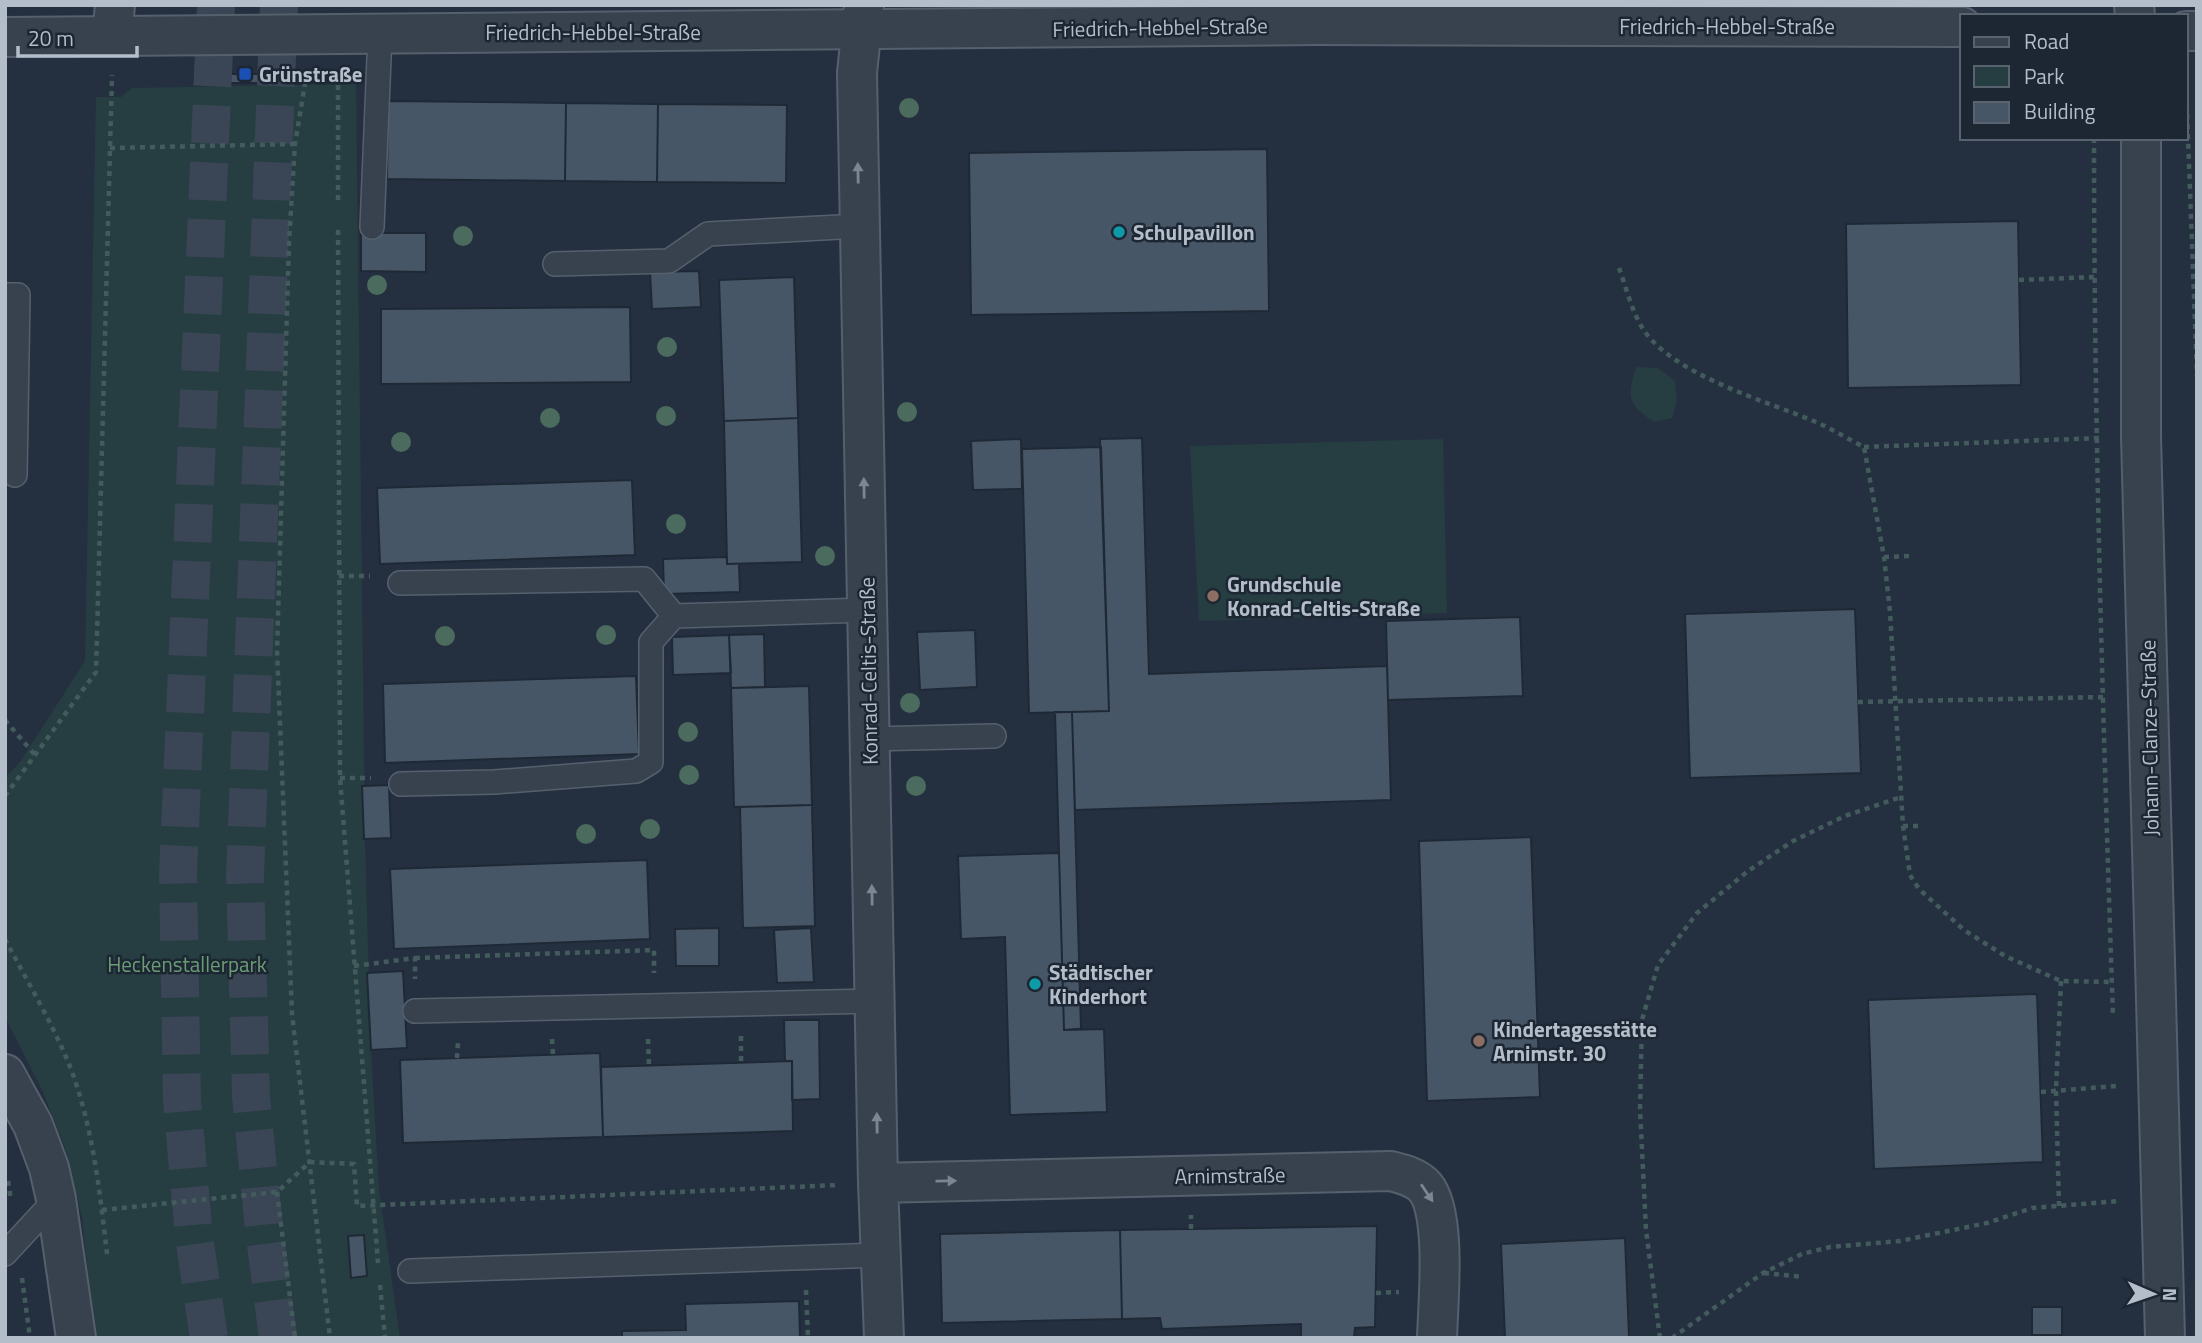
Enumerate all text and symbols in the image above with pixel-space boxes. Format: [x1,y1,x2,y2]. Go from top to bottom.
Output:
street label: Friedrich-Hebbel-Straße [1052,9,1268,45]
street label: Friedrich-Hebbel-Straße [1619,10,1835,42]
scale bar [18,14,136,58]
legend [1960,14,2188,140]
street label: Friedrich-Hebbel-Straße [485,16,701,48]
text: 20 m [28,22,74,54]
text: Road [2024,25,2069,57]
place label: Grünstraße [259,58,363,90]
text: Park [2024,60,2064,92]
marker: Grünstraße [237,66,253,82]
text: Building [2024,95,2096,127]
one-way arrow [853,161,864,183]
place label: Schulpavillon [1133,216,1255,248]
marker: Schulpavillon [1111,224,1127,240]
one-way arrow [859,477,870,499]
place label: Grundschule Konrad-Celtis-Straße [1227,568,1420,624]
street label: Konrad-Celtis-Straße [850,577,886,765]
marker: Grundschule Konrad-Celtis-Straße [1205,588,1221,604]
street label: Johann-Clanze-Straße [2131,640,2167,836]
one-way arrow [866,884,878,906]
park label: Heckenstallerpark [107,948,267,980]
place label: Städtischer Kinderhort [1049,956,1153,1012]
marker: Städtischer Kinderhort [1027,976,1043,992]
place label: Kindertagesstätte Arnimstr. 30 [1493,1013,1657,1069]
marker: Kindertagesstätte Arnimstr. 30 [1471,1033,1487,1049]
one-way arrow [871,1111,882,1133]
street label: Arnimstraße [1174,1158,1286,1192]
one-way arrow [935,1176,957,1187]
one-way arrow [1420,1184,1434,1202]
north arrow [2118,1259,2188,1329]
text: N [2156,1288,2185,1302]

